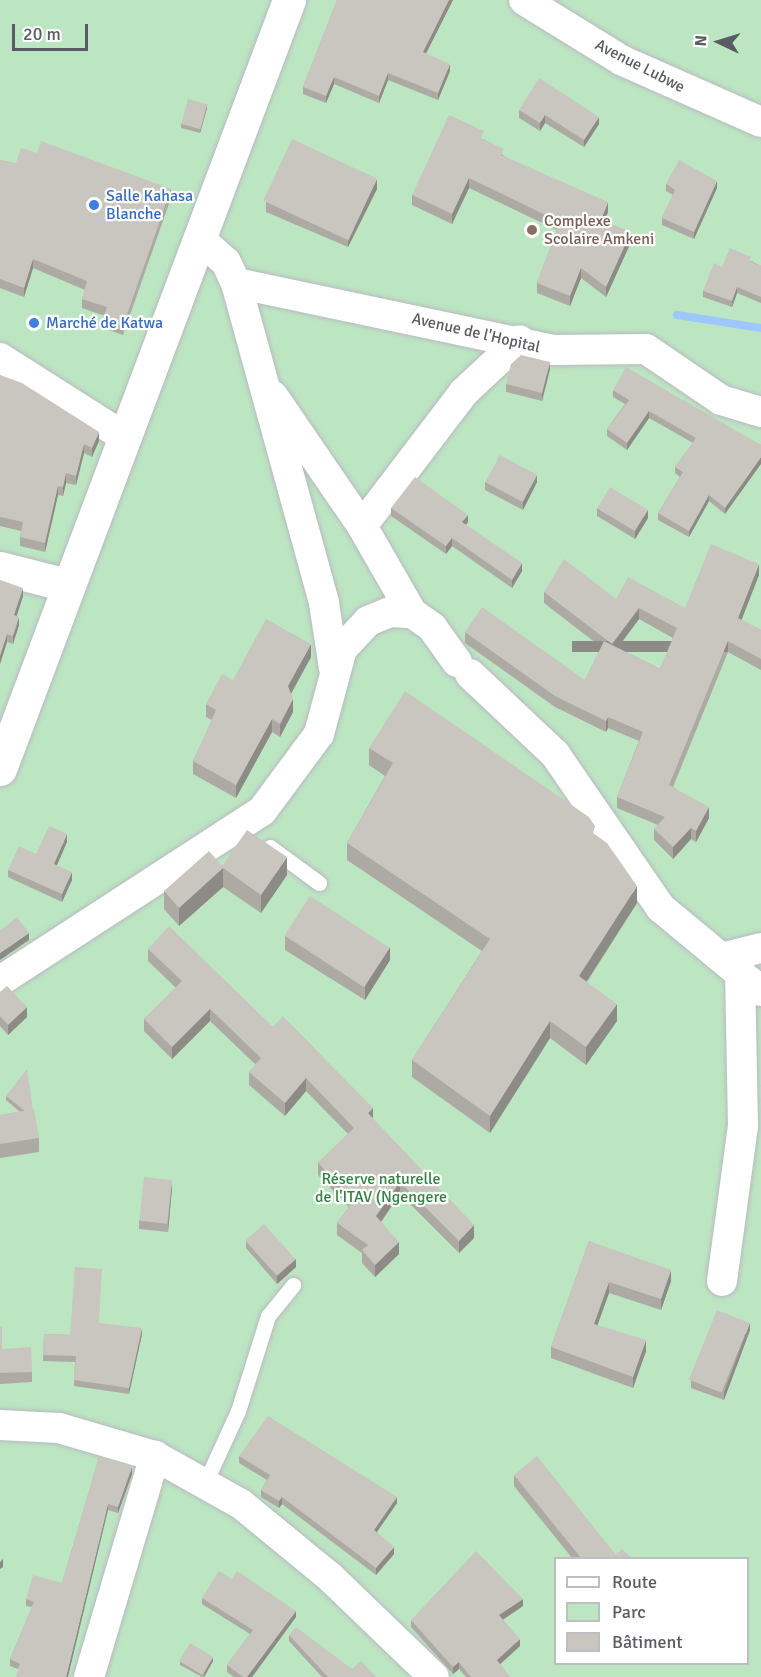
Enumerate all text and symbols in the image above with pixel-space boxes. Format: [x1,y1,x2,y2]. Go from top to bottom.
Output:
scale bar [15,12,92,50]
north arrow [689,12,749,72]
text: 20 m [23,23,61,45]
text: N [691,34,711,47]
street label: Avenue Lubwe [592,35,688,97]
place label: Salle Kahasa Blanche [106,186,193,224]
marker: Salle Kahasa Blanche [87,198,101,212]
place label: Complexe Scolaire Amkeni [544,211,654,249]
marker: Complexe Scolaire Amkeni [525,223,539,237]
street label: Avenue de l'Hopital [410,309,542,357]
place label: Marché de Katwa [46,313,163,333]
marker: Marché de Katwa [27,316,41,330]
park label: Réserve naturelle de l'ITAV (Ngengere [315,1169,447,1207]
legend [554,1557,749,1665]
text: Route [612,1571,657,1593]
text: Parc [612,1601,646,1623]
text: Bâtiment [612,1631,683,1653]

